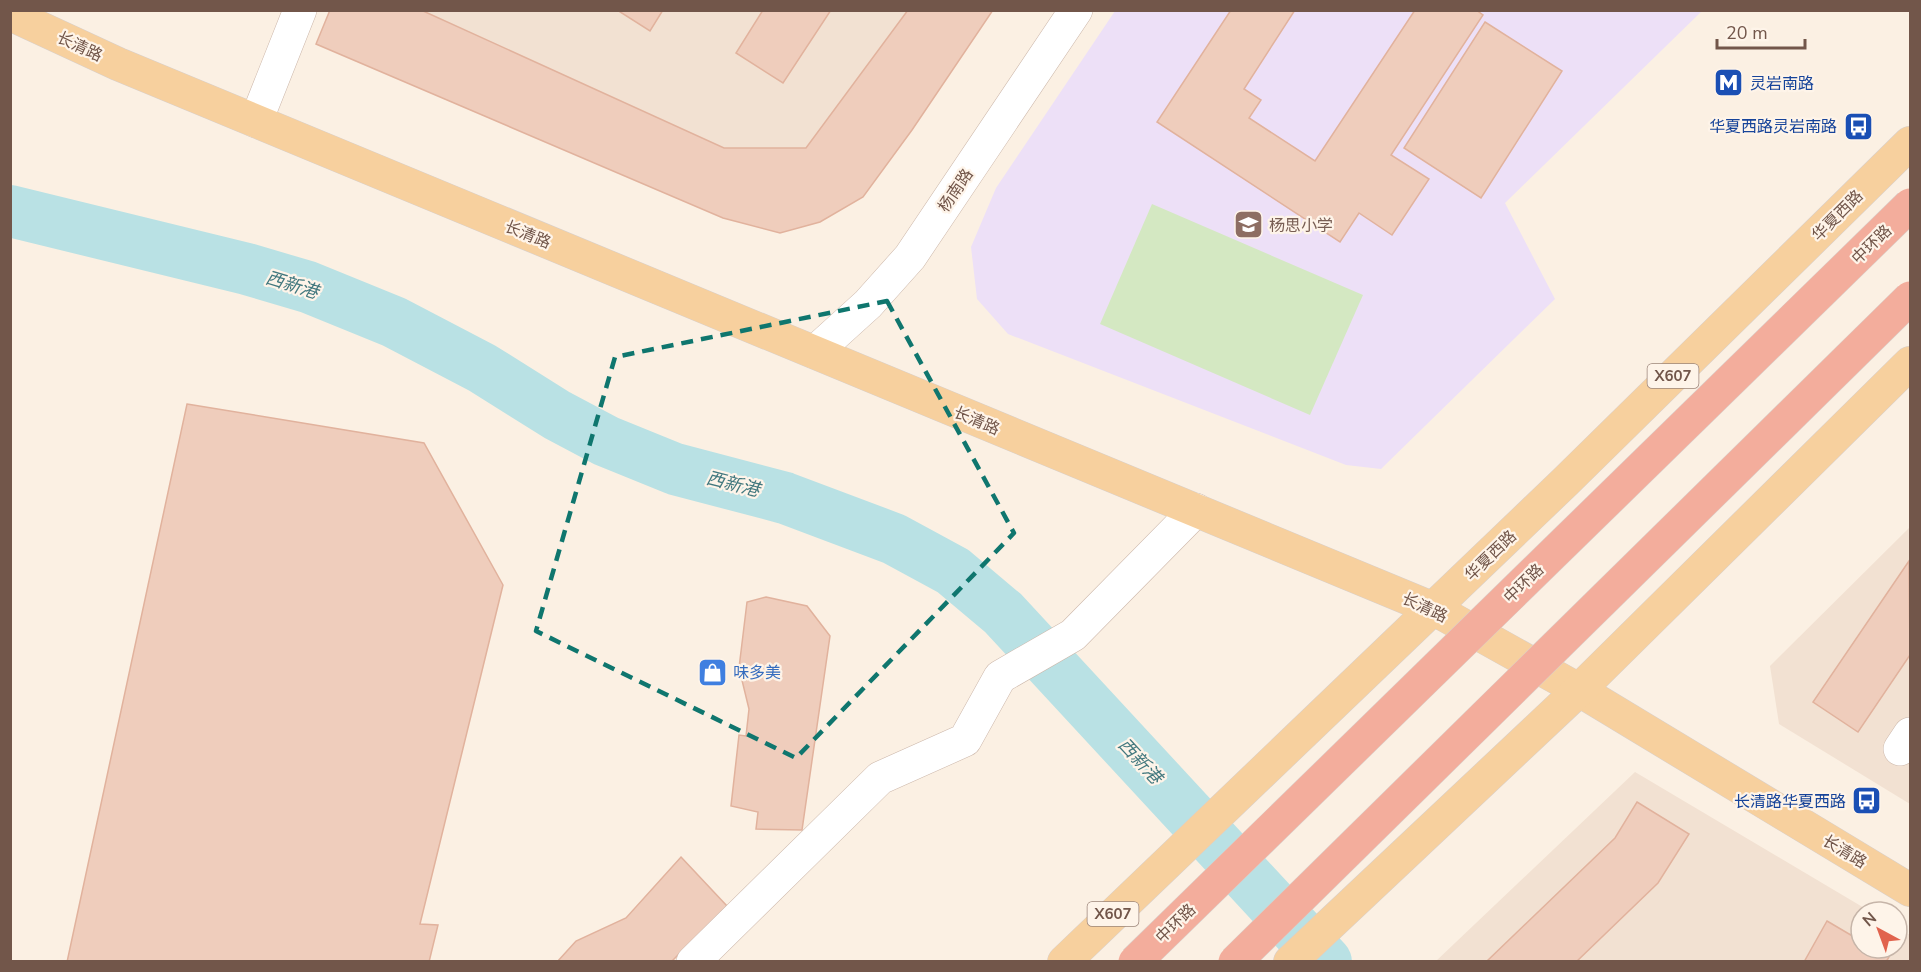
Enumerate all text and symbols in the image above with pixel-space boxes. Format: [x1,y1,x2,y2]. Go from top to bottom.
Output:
scale bar [1717,12,1806,50]
text: 20 m [1726,21,1768,45]
street label: 长清路 [53,27,106,67]
metro station icon: 灵岩南路 [1713,67,1745,99]
place label: 灵岩南路 [1750,73,1814,95]
bus stop icon: 华夏西路灵岩南路 [1842,110,1874,142]
place label: 华夏西路灵岩南路 [1709,116,1837,138]
street label: 杨南路 [933,165,978,217]
street label: 华夏西路 [1807,185,1868,246]
school or university icon: 杨思小学 [1232,209,1264,241]
place label: 杨思小学 [1269,215,1333,237]
street label: 长清路 [501,216,554,254]
street label: 中环路 [1847,220,1897,269]
water label: 西新港 [263,266,324,305]
road number: X607 [1648,364,1698,388]
street label: 长清路 [950,401,1003,440]
water label: 西新港 [704,466,765,503]
street label: 华夏西路 [1460,526,1521,586]
street label: 中环路 [1499,559,1549,608]
street label: 长清路 [1398,588,1451,628]
shop icon: 味多美 [696,656,728,688]
place label: 味多美 [733,662,781,684]
water label: 西新港 [1113,733,1169,791]
bus stop icon: 长清路华夏西路 [1851,785,1883,817]
place label: 长清路华夏西路 [1734,791,1846,813]
street label: 长清路 [1818,830,1871,874]
street label: 中环路 [1151,899,1201,948]
north arrow [1849,900,1909,960]
road number: X607 [1088,902,1138,926]
text: N [1858,907,1882,932]

